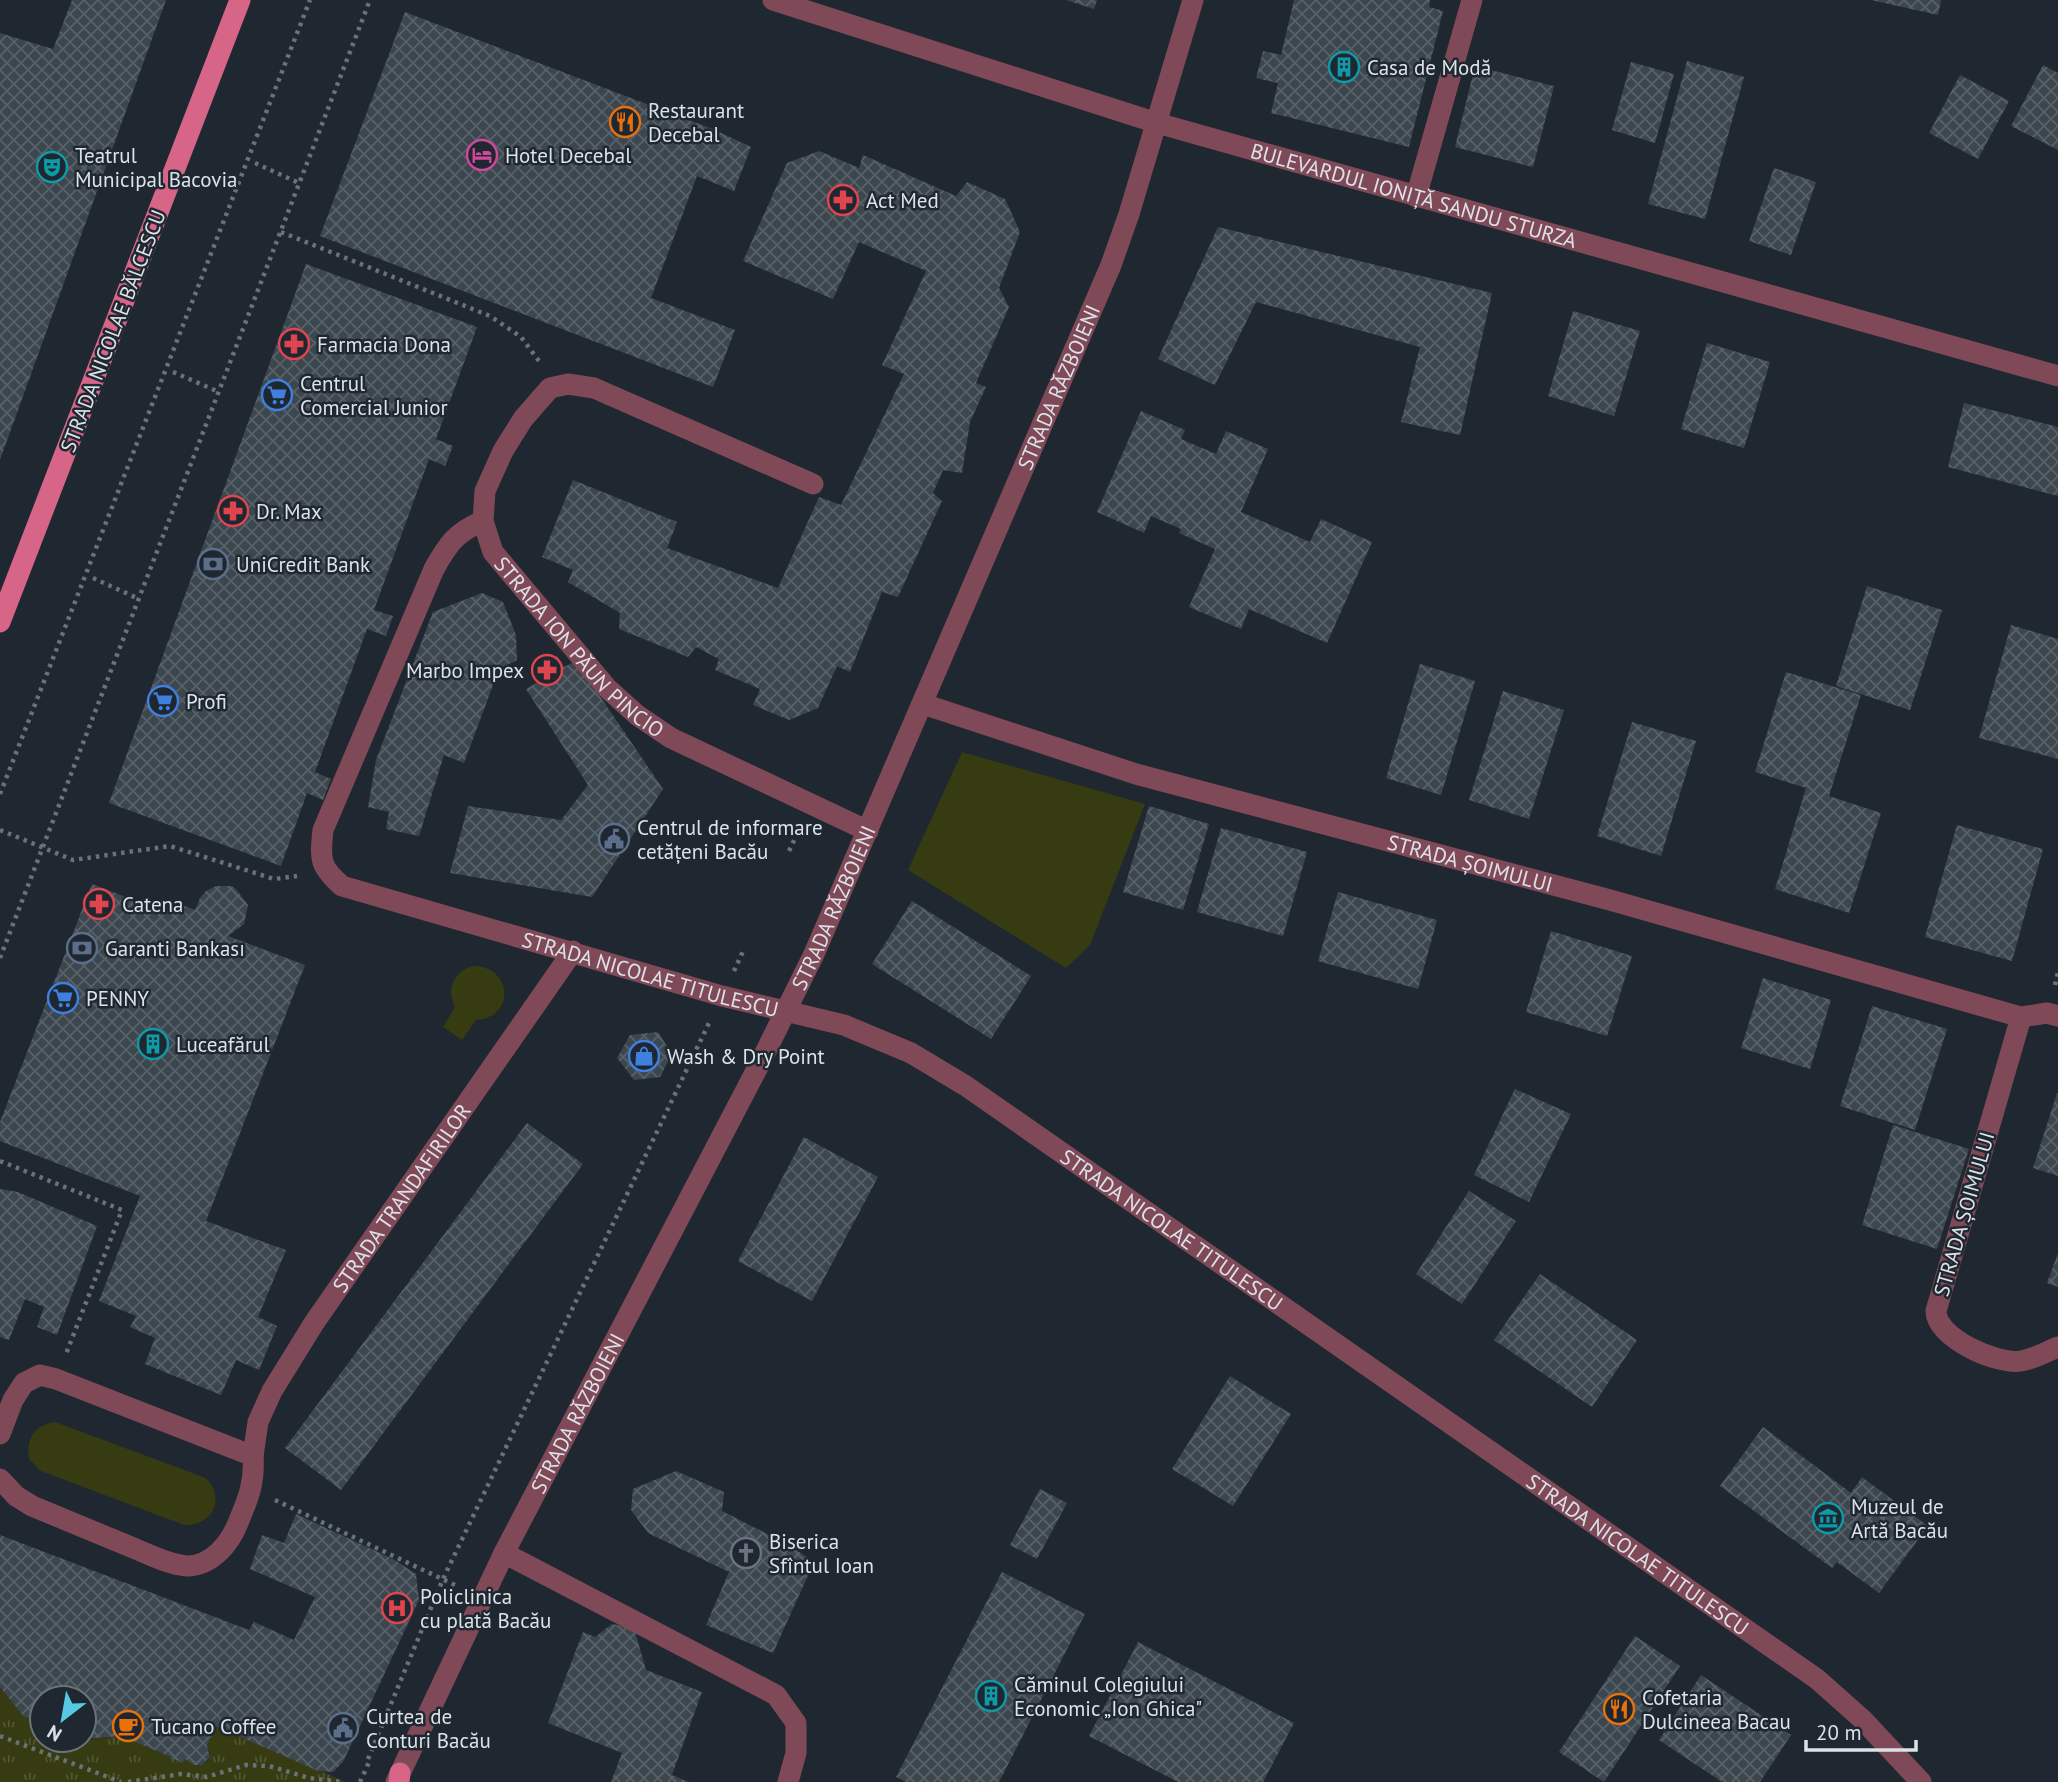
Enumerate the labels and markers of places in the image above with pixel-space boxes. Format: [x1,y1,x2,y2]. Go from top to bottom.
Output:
building icon: Casa de Modă [1327,50,1361,84]
place label: Casa de Modă [1367,54,1491,81]
place label: Restaurant Decebal [648,97,744,148]
restaurant icon: Restaurant Decebal [608,105,642,139]
hotel icon: Hotel Decebal [465,138,499,172]
place label: Teatrul Municipal Bacovia [75,142,238,193]
place label: Hotel Decebal [505,142,631,169]
theatre icon: Teatrul Municipal Bacovia [35,150,69,184]
pharmacy icon: Act Med [826,183,860,217]
place label: Act Med [866,187,939,214]
pharmacy icon: Farmacia Dona [277,327,311,361]
place label: Farmacia Dona [317,331,451,358]
place label: Centrul Comercial Junior [300,370,448,421]
supermarket icon: Centrul Comercial Junior [260,378,294,412]
pharmacy icon: Dr. Max [216,494,250,528]
place label: Dr. Max [256,498,322,525]
bank icon: UniCredit Bank [196,547,230,581]
place label: UniCredit Bank [236,551,370,578]
pharmacy icon: Marbo Impex [530,653,564,687]
place label: Marbo Impex [406,657,524,684]
supermarket icon: Profi [146,684,180,718]
place label: Profi [186,688,227,715]
place label: Centrul de informare cetățeni Bacău [637,814,823,865]
public building icon: Centrul de informare cetățeni Bacău [597,822,631,856]
pharmacy icon: Catena [82,887,116,921]
place label: Catena [122,891,184,918]
bank icon: Garanti Bankası [65,931,99,965]
place label: Garanti Bankası [105,935,245,962]
supermarket icon: PENNY [46,981,80,1015]
place label: PENNY [86,985,149,1012]
building icon: Luceafărul [136,1027,170,1061]
place label: Luceafărul [176,1031,270,1058]
shop icon: Wash & Dry Point [627,1039,661,1073]
place label: Wash & Dry Point [667,1043,825,1070]
place label: Muzeul de Artă Bacău [1851,1493,1948,1544]
museum icon: Muzeul de Artă Bacău [1811,1501,1845,1535]
place label: Biserica Sfîntul Ioan [769,1528,874,1579]
church icon: Biserica Sfîntul Ioan [729,1536,763,1570]
place label: Policlinica cu plată Bacău [420,1583,551,1634]
hospital icon: Policlinica cu plată Bacău [380,1591,414,1625]
place label: Căminul Colegiului Economic „Ion Ghica" [1014,1671,1202,1722]
building icon: Căminul Colegiului Economic „Ion Ghica" [974,1679,1008,1713]
place label: Cofetaria Dulcineea Bacau [1642,1684,1791,1735]
restaurant icon: Cofetaria Dulcineea Bacau [1602,1692,1636,1726]
place label: Curtea de Conturi Bacău [366,1703,491,1754]
cafe icon: Tucano Coffee [111,1709,145,1743]
public building icon: Curtea de Conturi Bacău [326,1711,360,1745]
place label: Tucano Coffee [151,1713,277,1740]

